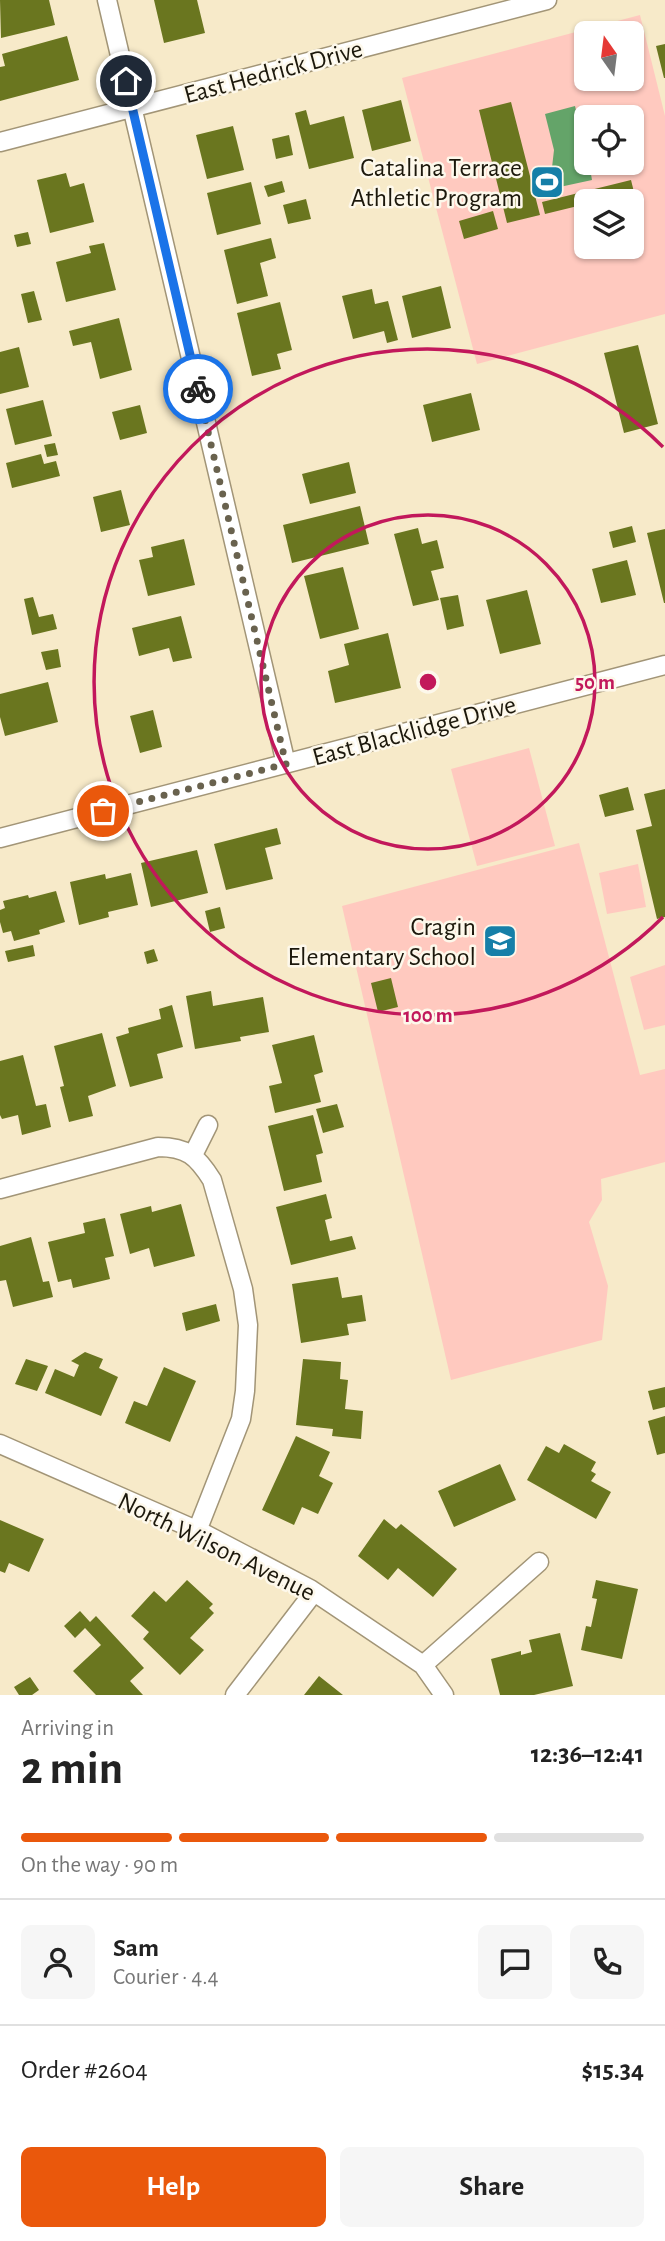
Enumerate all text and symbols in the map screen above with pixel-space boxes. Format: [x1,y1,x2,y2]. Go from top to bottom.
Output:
north arrow [574,21,644,91]
map controls [574,21,644,259]
street label: East Hedrick Drive [181,36,365,108]
pin [96,51,156,111]
icon: home [107,62,145,100]
button: locate [574,105,644,175]
place label: Catalina Terrace Athletic Program [351,155,522,211]
sports icon: Catalina Terrace Athletic Program [528,163,566,201]
button: layers [574,189,644,259]
courier [163,354,233,424]
icon: bike [179,370,217,408]
centre of rings [416,670,440,694]
text: 50 m [575,672,615,693]
street label: East Blacklidge Drive [310,691,519,771]
pin [73,781,133,841]
icon: bag [84,792,122,830]
place label: Cragin Elementary School [287,914,476,970]
school or university icon: Cragin Elementary School [481,922,519,960]
text: 100 m [403,1005,453,1026]
street label: North Wilson Avenue [114,1488,319,1606]
text: Arriving in [21,1717,114,1740]
text: 12:36–12:41 [531,1741,644,1767]
text: 2 min [21,1746,123,1792]
text: On the way · 90 m [21,1854,178,1877]
button: person [21,1925,95,1999]
button: chat [478,1925,552,1999]
button: phone [570,1925,644,1999]
text: Sam [113,1935,159,1961]
text: Courier · 4.4 [113,1966,219,1989]
text: Order #2604 [21,2057,148,2083]
text: $15.34 [581,2057,644,2083]
button: Help [21,2147,326,2227]
button: Share [340,2147,644,2227]

